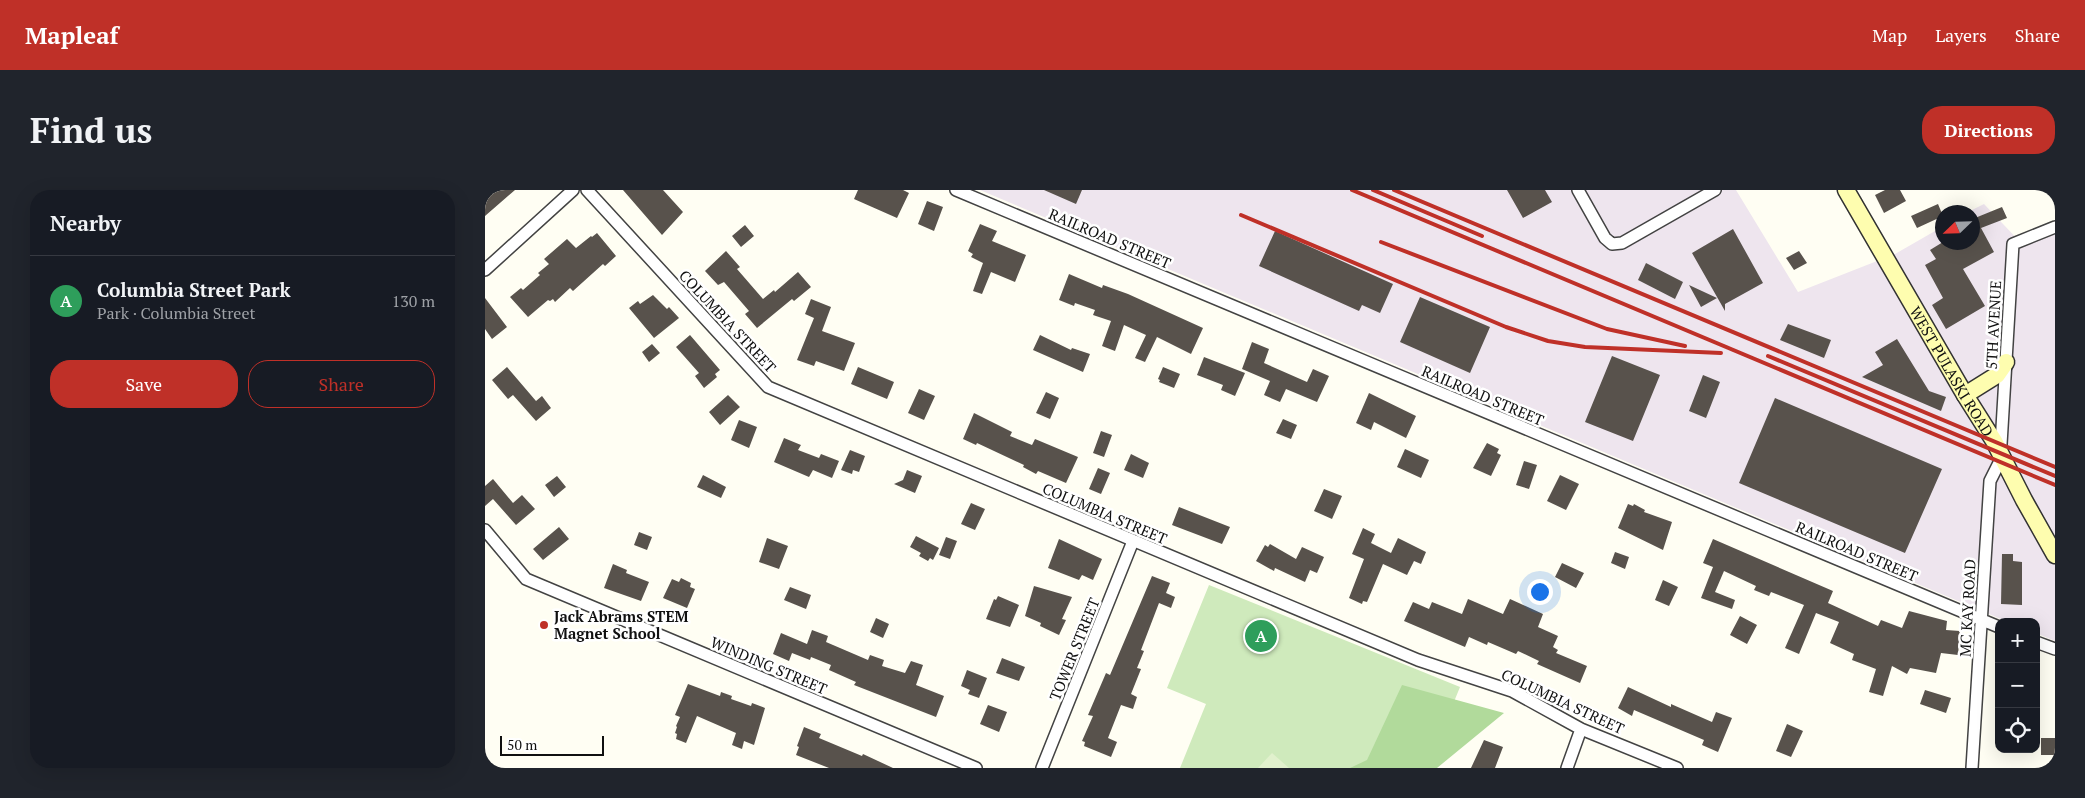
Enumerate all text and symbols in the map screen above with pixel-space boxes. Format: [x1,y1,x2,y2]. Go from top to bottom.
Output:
text: Mapleaf [25,19,118,51]
text: Map [1872,23,1907,47]
text: Layers [1935,23,1987,47]
text: Share [2015,23,2060,47]
button: Directions [1922,106,2055,154]
text: Find us [30,107,152,153]
street label: RAILROAD STREET [1046,203,1174,273]
north arrow [1935,205,1980,250]
text: Nearby [50,209,121,237]
street label: COLUMBIA STREET [675,265,781,377]
text: Columbia Street Park [97,277,291,302]
street label: 5TH AVENUE [1981,280,2005,370]
text: A [60,290,72,312]
text: 130 m [392,290,435,312]
text: Park · Columbia Street [97,302,255,324]
street label: WEST PULASKI ROAD [1906,302,1999,440]
button: Save [50,360,238,408]
button: Share [248,360,435,408]
street label: RAILROAD STREET [1419,360,1547,430]
street label: COLUMBIA STREET [1040,478,1170,548]
street label: RAILROAD STREET [1793,516,1921,586]
street label: MC KAY ROAD [1954,558,1980,658]
your location [1527,579,1553,605]
street label: TOWER STREET [1044,595,1104,703]
place label: Jack Abrams STEM Magnet School [554,606,688,643]
pin: A [1245,617,1277,655]
map controls [1995,618,2040,753]
button: + [1995,618,2040,663]
marker: Jack Abrams STEM Magnet School [538,619,550,631]
street label: WINDING STREET [708,631,830,699]
button: − [1995,663,2040,708]
street label: COLUMBIA STREET [1498,664,1628,738]
button: locate [1995,708,2040,753]
scale bar [500,733,604,756]
text: 50 m [507,735,537,754]

